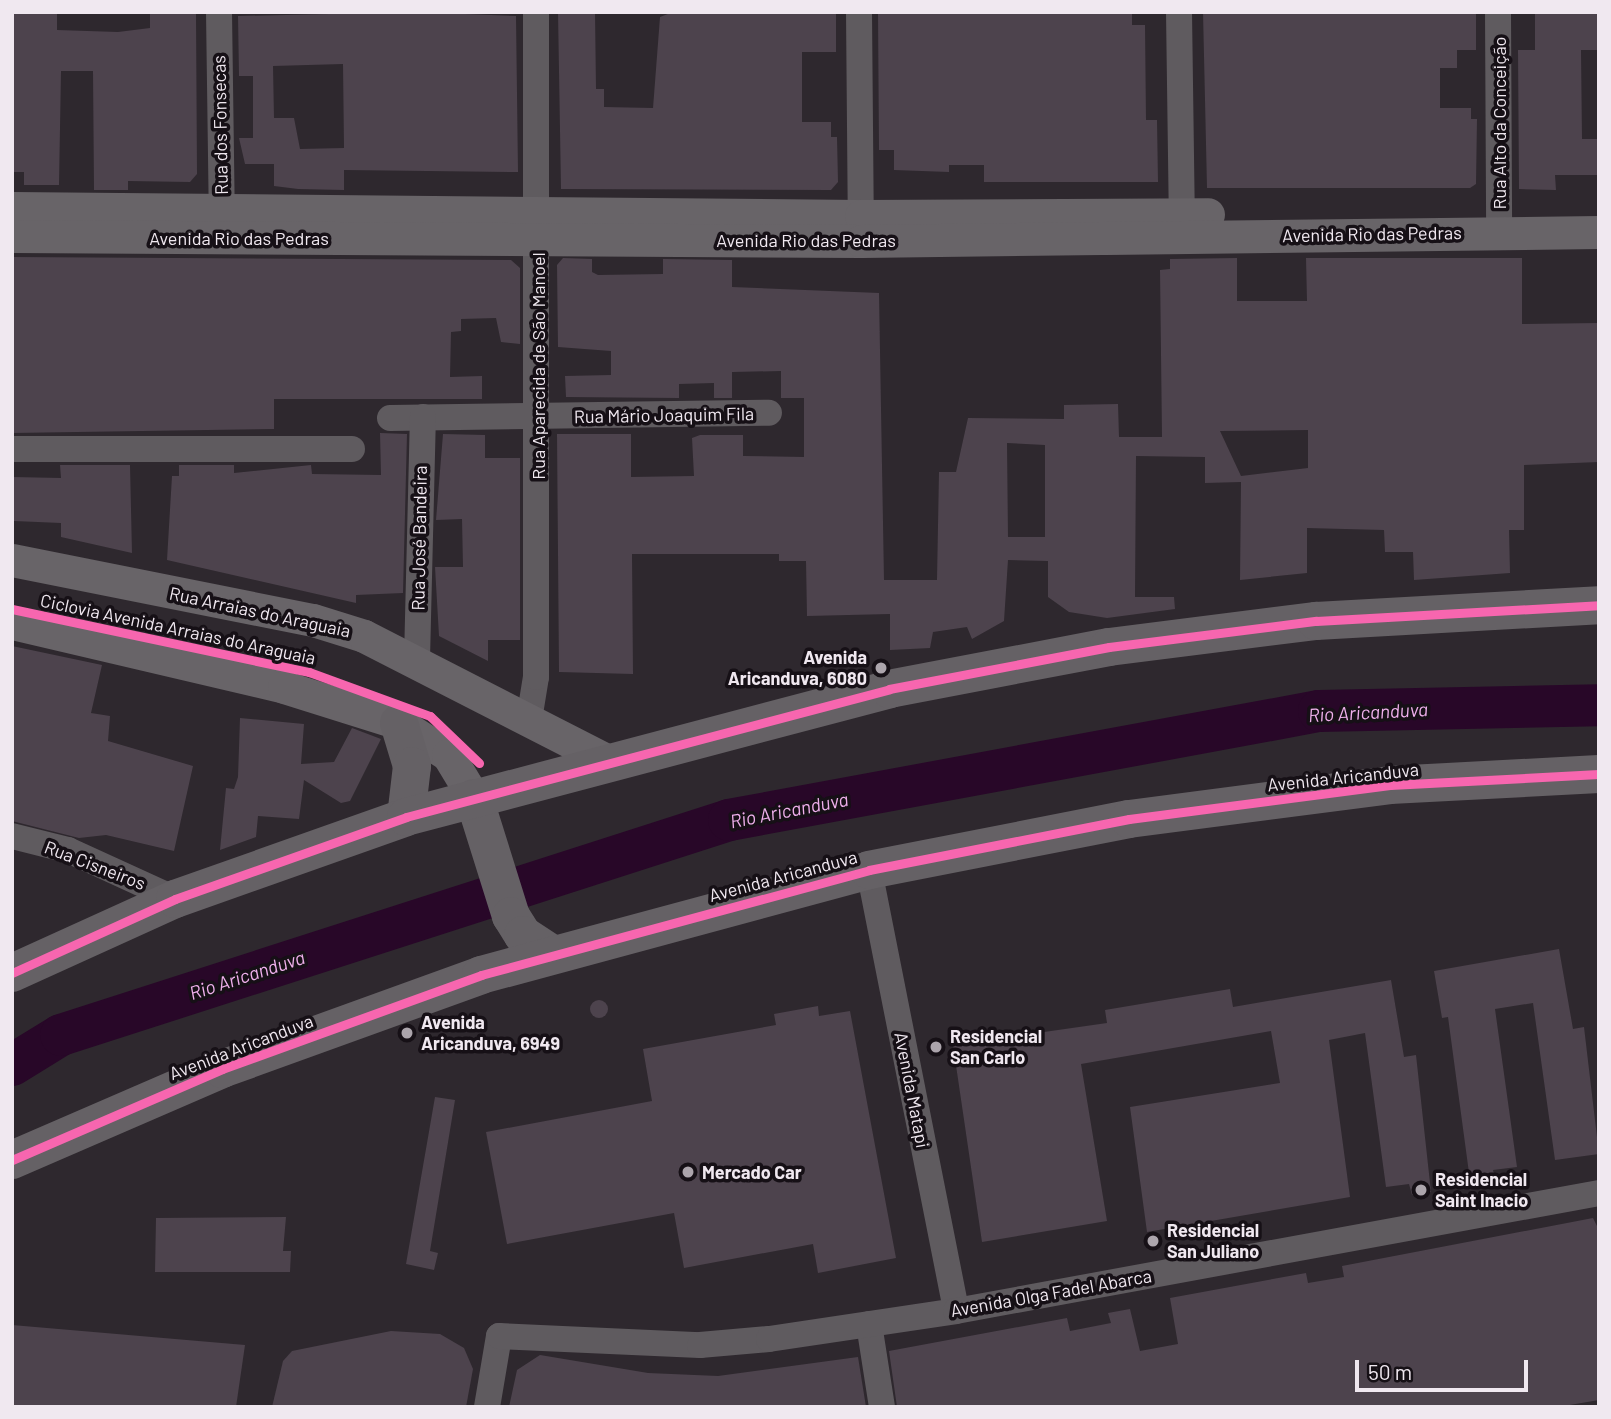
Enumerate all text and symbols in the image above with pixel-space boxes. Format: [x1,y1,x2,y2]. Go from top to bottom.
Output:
street label: Rua Alto da Conceição [1488,37,1510,209]
street label: Rua dos Fonsecas [208,55,232,195]
street label: Avenida Rio das Pedras [1282,222,1462,246]
street label: Avenida Rio das Pedras [149,227,329,249]
street label: Avenida Rio das Pedras [716,229,896,251]
street label: Rua Aparecida de São Manoel [527,252,549,480]
street label: Rua Mário Joaquim Fila [574,403,754,427]
street label: Rua José Bandeira [407,465,431,611]
street label: Rua Arraias do Araguaia [167,582,353,642]
street label: Ciclovia Avenida Arraias do Araguaia [38,589,318,669]
place label: Avenida Aricanduva, 6080 [728,647,867,690]
marker: Avenida Aricanduva, 6080 [873,660,889,676]
water label: Rio Aricanduva [1307,697,1429,727]
street label: Avenida Aricanduva [1266,758,1420,796]
water label: Rio Aricanduva [728,787,850,833]
street label: Rua Cisneiros [41,836,149,894]
street label: Avenida Aricanduva [707,846,859,906]
water label: Rio Aricanduva [186,946,308,1004]
street label: Avenida Aricanduva [166,1010,316,1084]
place label: Avenida Aricanduva, 6949 [421,1012,560,1054]
marker: Avenida Aricanduva, 6949 [399,1025,415,1041]
place label: Residencial San Carlo [950,1026,1042,1068]
street label: Avenida Matapi [890,1030,934,1150]
marker: Residencial San Carlo [928,1039,944,1055]
place label: Mercado Car [702,1161,802,1183]
marker: Mercado Car [680,1164,696,1180]
place label: Residencial Saint Inacio [1435,1169,1528,1212]
marker: Residencial Saint Inacio [1413,1182,1429,1198]
place label: Residencial San Juliano [1167,1220,1259,1262]
marker: Residencial San Juliano [1145,1233,1161,1249]
street label: Avenida Olga Fadel Abarca [949,1265,1153,1321]
scale bar [1359,1346,1532,1390]
text: 50 m [1368,1359,1412,1384]

